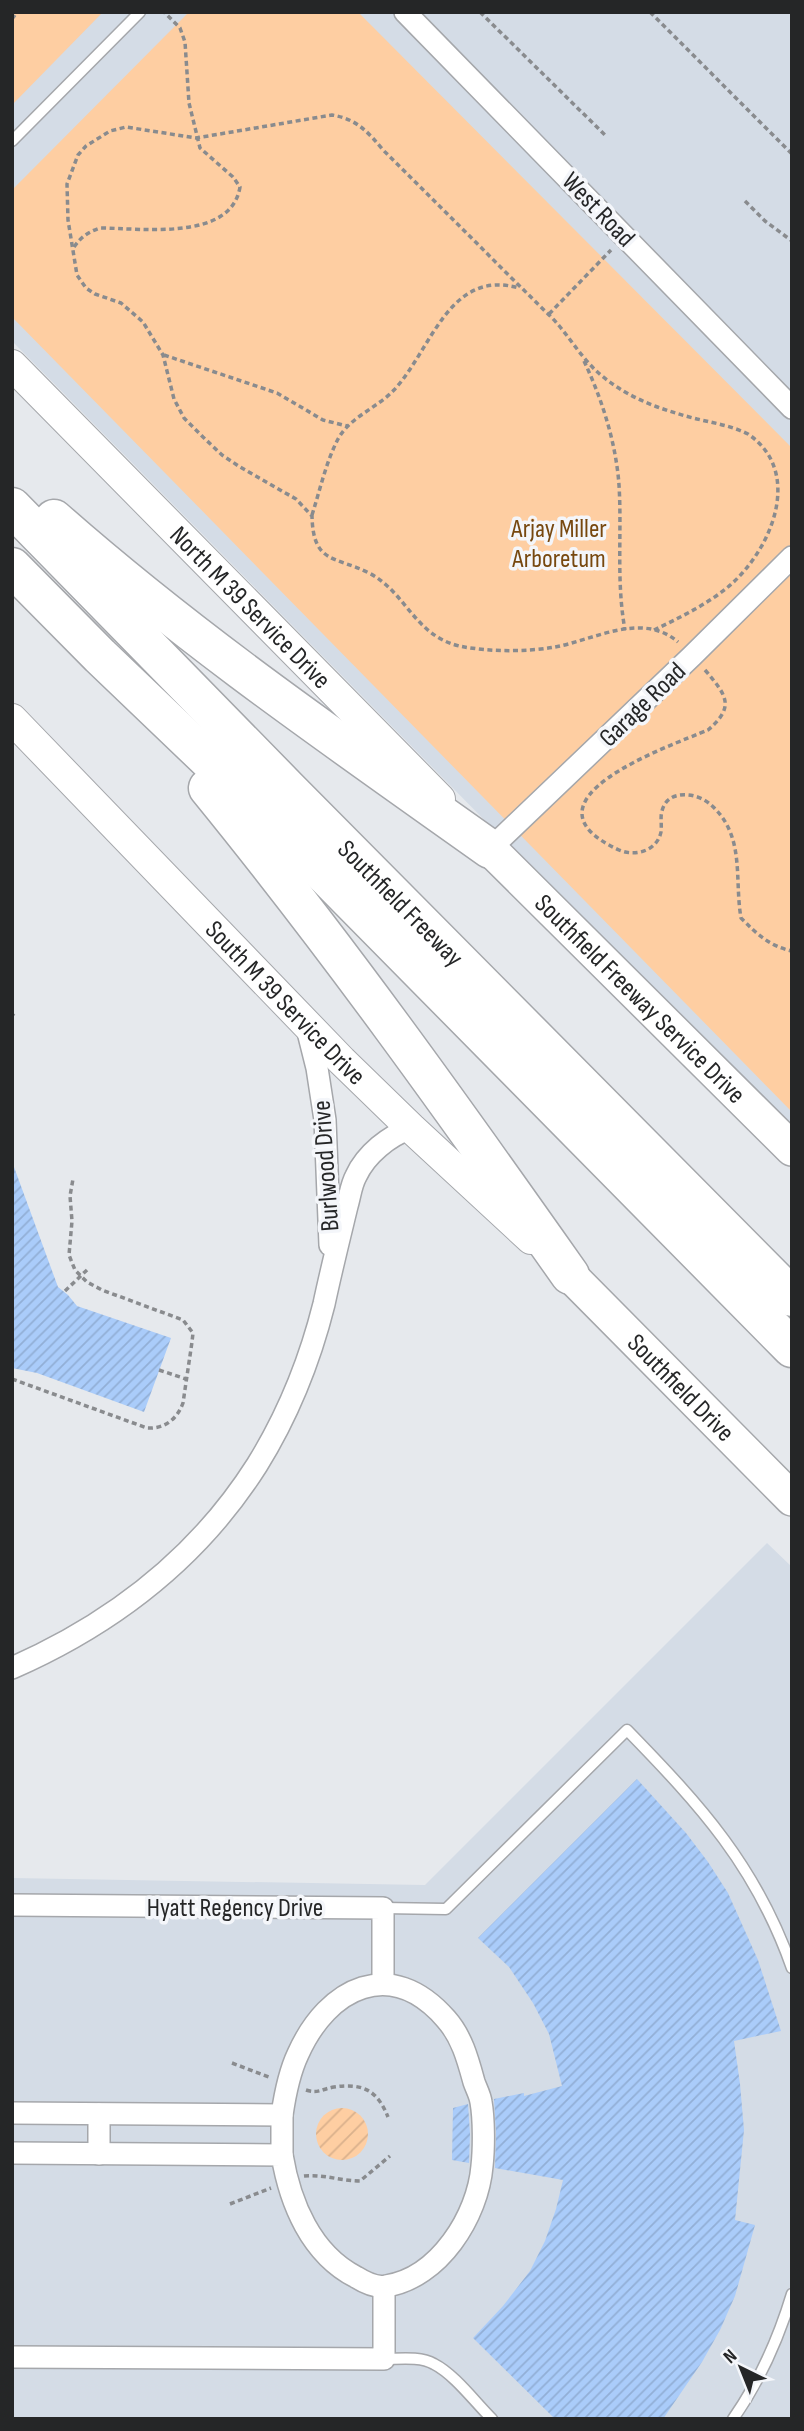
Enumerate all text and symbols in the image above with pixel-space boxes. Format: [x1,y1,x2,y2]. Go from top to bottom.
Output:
street label: West Road [555,166,641,254]
park label: Arjay Miller Arboretum [510,514,607,575]
street label: North M 39 Service Drive [163,520,336,696]
street label: Garage Road [593,656,693,754]
street label: Southfield Freeway [331,834,469,974]
street label: Southfield Freeway Service Drive [528,888,751,1111]
street label: South M 39 Service Drive [198,915,371,1092]
street label: Burlwood Drive [306,1099,347,1232]
street label: Southfield Drive [620,1328,740,1449]
street label: Hyatt Regency Drive [147,1893,323,1924]
north arrow [706,2333,776,2403]
text: N [719,2345,742,2369]

